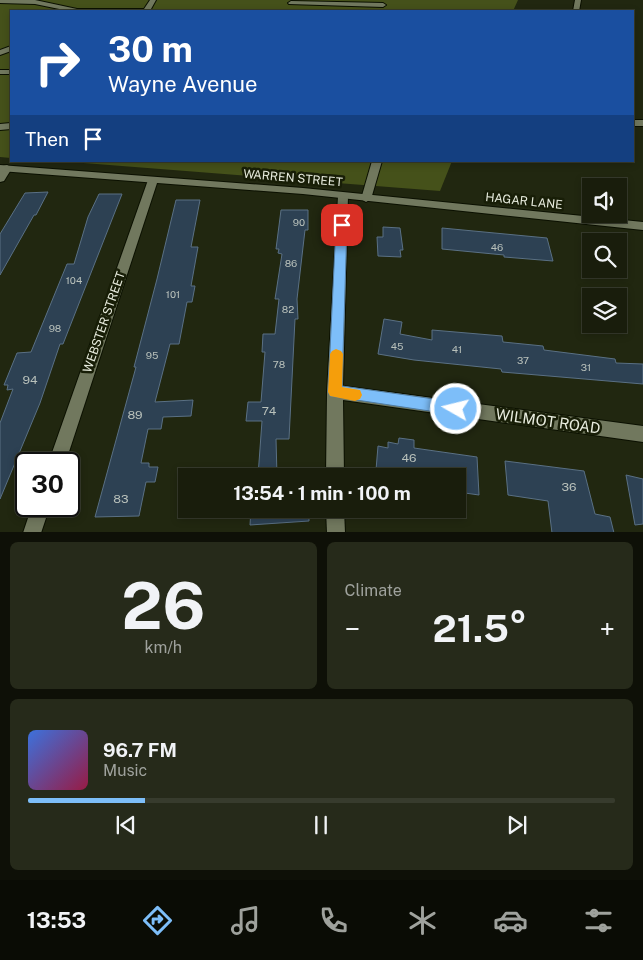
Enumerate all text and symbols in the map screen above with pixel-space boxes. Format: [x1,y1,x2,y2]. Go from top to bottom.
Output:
text: 30 m [108,29,193,70]
icon: right [25,30,90,95]
text: Wayne Avenue [108,71,258,97]
icon: arrive [79,125,107,153]
text: Then [25,128,69,150]
street label: WARREN STREET [243,167,343,189]
map controls [582,178,627,333]
button: sound [582,178,627,223]
street label: HAGAR LANE [485,190,563,212]
pin [321,204,363,246]
icon: arrive [328,211,356,239]
house number: 90 [293,216,305,228]
button: search [582,233,627,278]
house number: 46 [491,241,503,253]
house number: 86 [285,257,297,269]
street label: WEBSTER STREET [80,270,128,374]
house number: 104 [66,274,82,286]
house number: 101 [166,288,180,300]
button: layers [582,288,627,333]
house number: 82 [282,303,294,315]
house number: 98 [49,322,61,334]
house number: 45 [391,340,403,352]
house number: 41 [452,343,462,355]
house number: 95 [146,349,158,361]
house number: 37 [517,354,529,366]
house number: 78 [273,358,285,370]
house number: 31 [581,361,591,373]
house number: 94 [22,373,38,387]
position arrow [429,382,481,434]
house number: 74 [262,404,277,418]
street label: WILMOT ROAD [494,405,602,437]
house number: 89 [127,408,143,422]
house number: 46 [401,451,417,465]
speed limit sign: 30 [15,452,80,517]
house number: 36 [562,480,576,494]
text: 13:54 · 1 min · 100 m [233,482,411,504]
house number: 83 [113,492,129,506]
text: 26 [121,567,205,644]
text: Climate [345,581,402,600]
text: 21.5° [433,606,527,651]
text: − [345,612,360,645]
text: + [599,612,615,645]
text: km/h [144,638,182,657]
text: 96.7 FM [103,739,177,761]
text: Music [103,761,147,780]
icon: previous [112,811,140,839]
icon: pause [307,811,335,839]
icon: next [503,811,531,839]
icon: directions [140,903,175,938]
icon: music [228,903,263,938]
icon: phone [316,903,351,938]
icon: climate [405,903,440,938]
icon: car [493,903,528,938]
icon: filters [581,903,616,938]
text: 13:53 [27,907,86,933]

